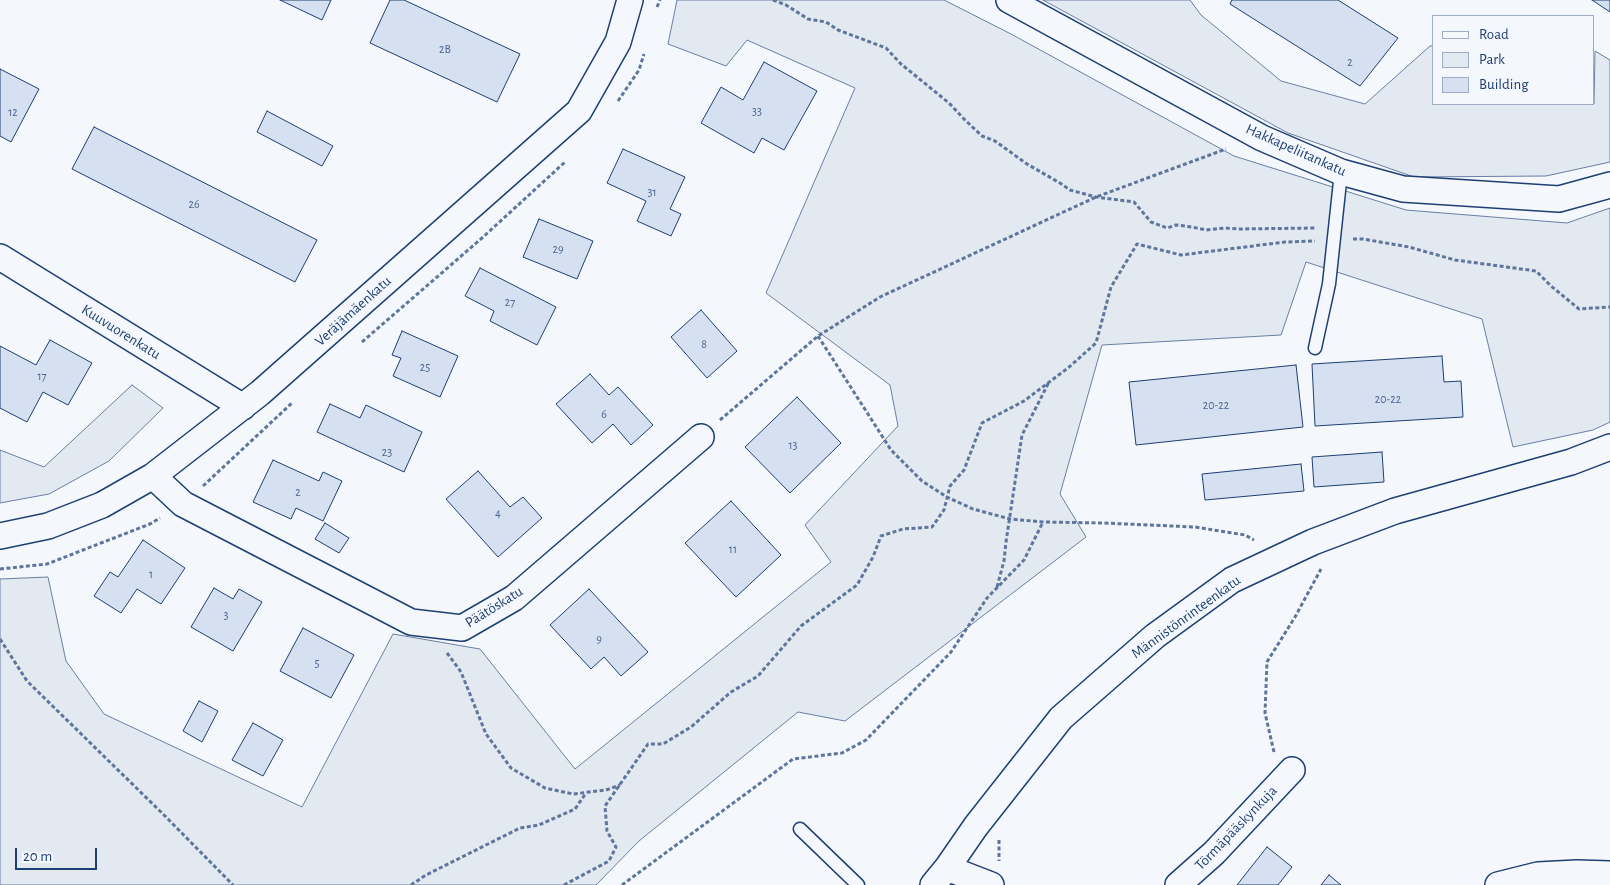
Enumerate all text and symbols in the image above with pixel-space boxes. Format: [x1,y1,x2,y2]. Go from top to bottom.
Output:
legend [1432,15,1595,105]
text: Road [1479,27,1509,42]
house number: 2B [439,42,451,56]
text: Park [1479,52,1505,67]
house number: 2 [1347,55,1353,69]
text: Building [1479,77,1529,92]
house number: 33 [752,104,762,118]
house number: 12 [8,105,18,119]
street label: Hakkapeliitankatu [1243,120,1349,180]
house number: 31 [647,185,657,199]
house number: 26 [188,197,200,211]
house number: 29 [552,242,564,256]
street label: Veräjämäenkatu [311,272,395,350]
house number: 27 [505,295,515,309]
street label: Kuuvuorenkatu [78,301,164,363]
house number: 8 [701,337,707,351]
house number: 25 [420,360,430,374]
house number: 17 [37,369,47,383]
house number: 20-22 [1375,392,1401,406]
house number: 20-22 [1203,398,1229,412]
house number: 6 [601,407,607,421]
house number: 13 [788,438,798,452]
house number: 23 [382,445,392,459]
house number: 2 [295,485,301,499]
house number: 4 [495,506,501,520]
house number: 11 [729,542,737,556]
house number: 1 [149,567,153,581]
street label: Männistönrinteenkatu [1128,571,1244,663]
street label: Päätöskatu [462,582,526,632]
house number: 3 [224,608,228,622]
house number: 9 [596,632,602,646]
house number: 5 [314,656,320,670]
street label: Törmäpääskynkuja [1191,782,1281,874]
scale bar [18,838,100,870]
text: 20 m [23,849,52,864]

